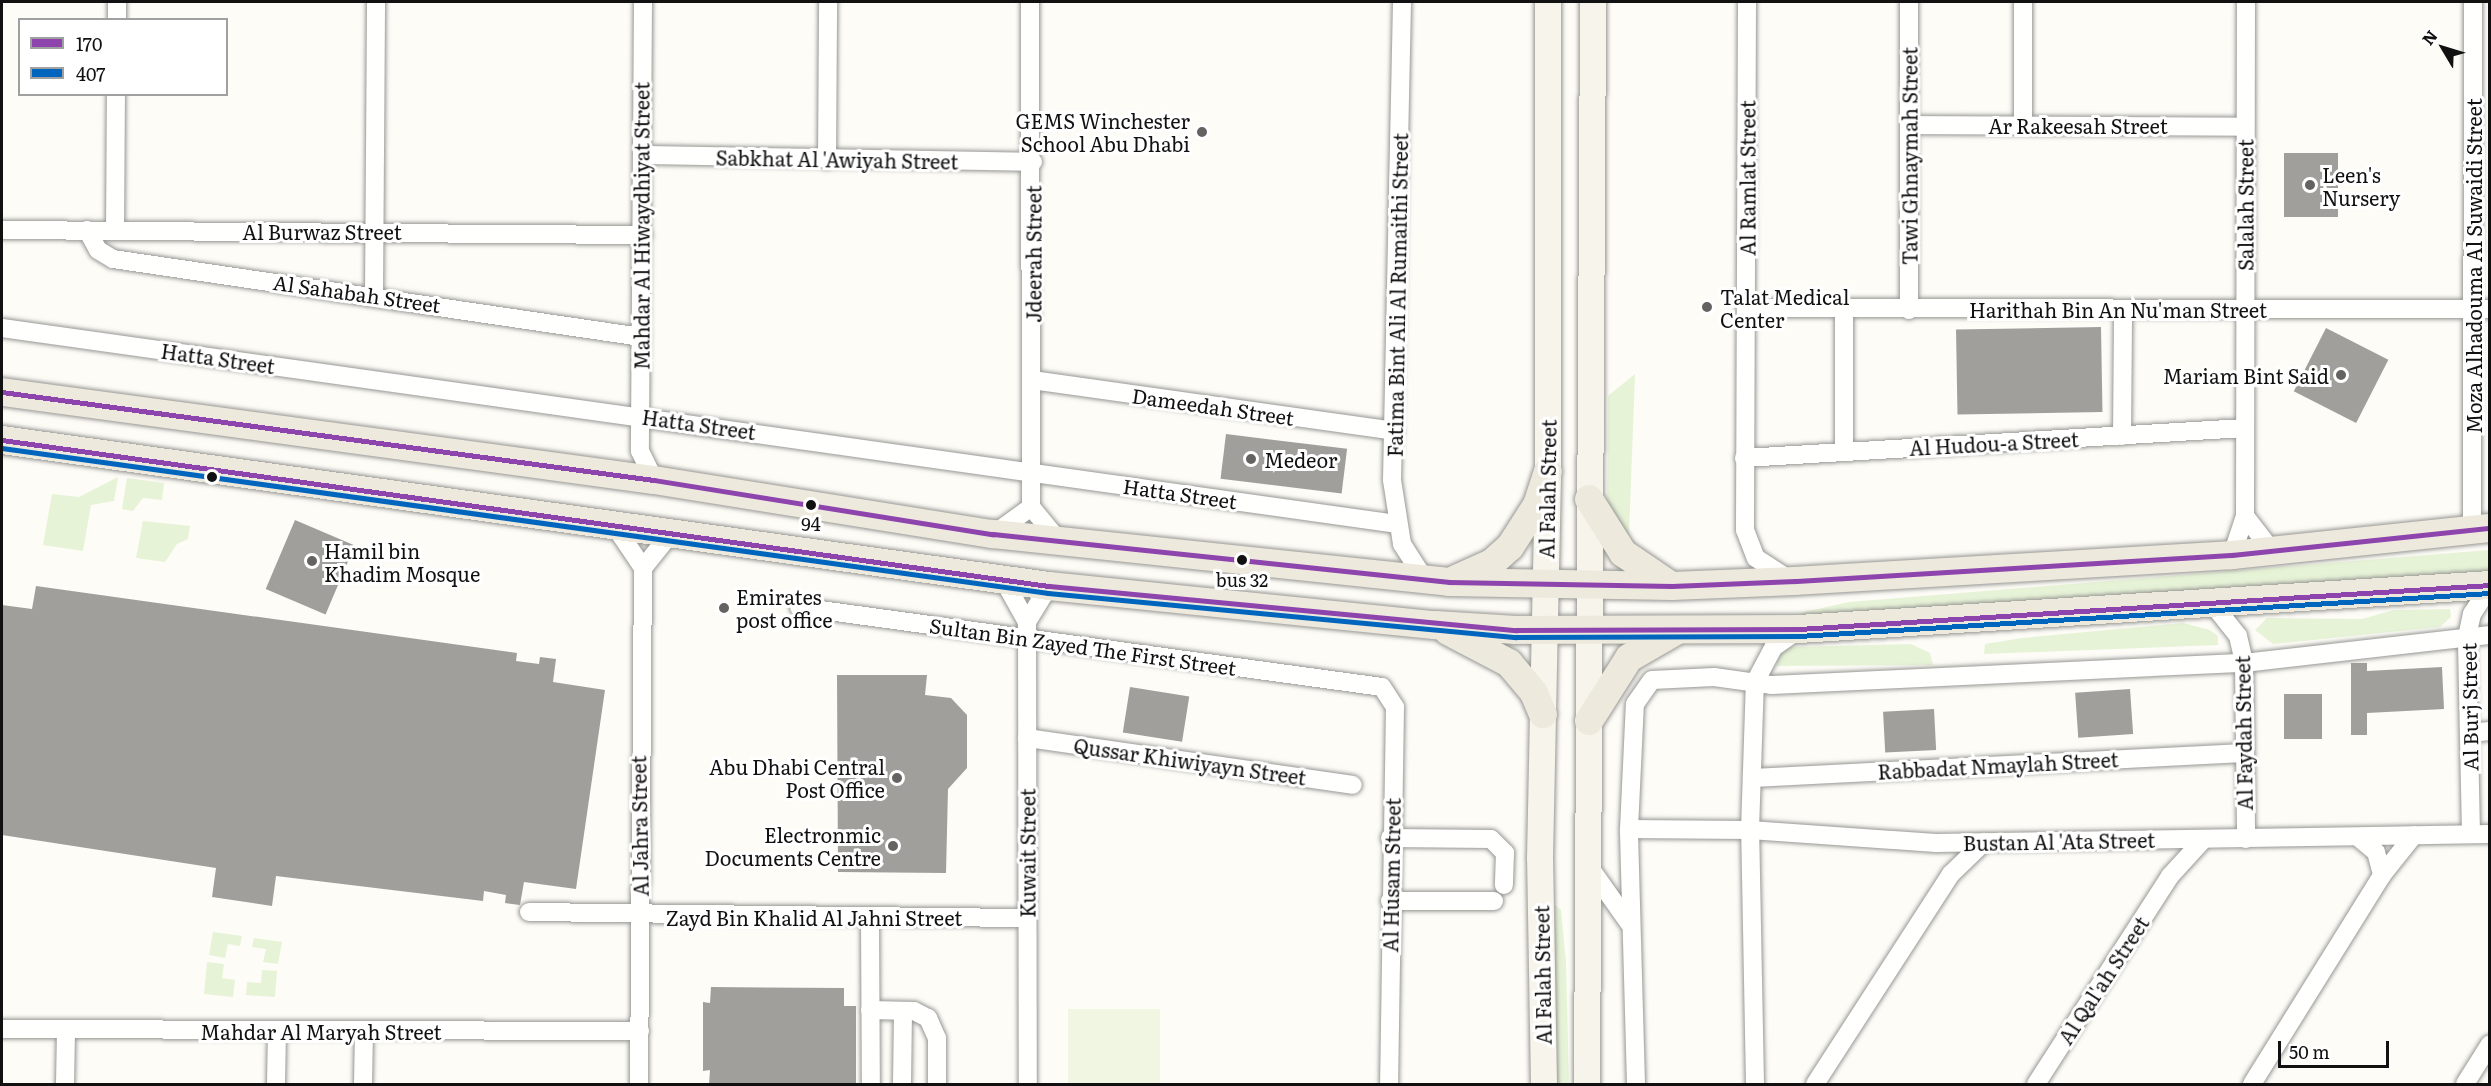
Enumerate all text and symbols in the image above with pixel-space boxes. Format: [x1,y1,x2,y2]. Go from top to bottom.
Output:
legend [18,18,228,96]
north arrow [2413,18,2473,78]
text: N [2415,24,2442,50]
text: 170 [76,30,102,57]
street label: Tawi Ghnaymah Street [1897,47,1921,265]
text: 407 [76,60,105,87]
street label: Mahdar Al Hiwaydhiyat Street [629,82,653,370]
street label: Moza Alhadouma Al Suwaidi Street [2461,98,2485,434]
street label: Al Ramlat Street [1735,100,1759,256]
place label: GEMS Winchester School Abu Dhabi [1016,108,1190,155]
street label: Ar Rakeesah Street [1988,113,2168,137]
marker: GEMS Winchester School Abu Dhabi [1195,125,1209,139]
street label: Fatima Bint Ali Al Rumaithi Street [1382,133,1412,457]
street label: Salalah Street [2233,139,2257,271]
street label: Sabkhat Al 'Awiyah Street [715,145,959,173]
place label: Leen's Nursery [2322,162,2400,209]
marker: Leen's Nursery [2303,178,2317,192]
street label: Jdeerah Street [1021,185,1045,323]
street label: Al Burwaz Street [242,219,402,243]
street label: Al Sahabah Street [272,269,442,317]
place label: Talat Medical Center [1720,284,1849,331]
street label: Harithah Bin An Nu'man Street [1969,297,2267,321]
marker: Talat Medical Center [1698,298,1716,316]
street label: Hatta Street [159,338,277,378]
place label: Mariam Bint Said [2163,363,2329,387]
marker: Mariam Bint Said [2334,368,2348,382]
street label: Dameedah Street [1130,383,1296,429]
street label: Hatta Street [640,404,758,444]
street label: Al Falah Street [1534,419,1560,559]
street label: Al Hudou-a Street [1909,427,2079,459]
place label: Medeor [1264,447,1337,471]
marker: Medeor [1242,450,1260,468]
unlabelled marker [206,471,218,483]
street label: Hatta Street [1121,473,1239,513]
marker: 94 [805,499,817,511]
place label: 94 [801,513,821,535]
place label: Hamil bin Khadim Mosque [324,538,480,585]
marker: Hamil bin Khadim Mosque [305,554,319,568]
marker: bus 32 [1236,554,1248,566]
place label: bus 32 [1216,569,1268,591]
place label: Emirates post office [736,584,833,631]
marker: Emirates post office [717,601,731,615]
street label: Sultan Bin Zayed The First Street [928,613,1238,679]
street label: Al Burj Street [2456,643,2482,771]
street label: Al Faydah Street [2230,655,2256,811]
street label: Qussar Khiwiyayn Street [1072,733,1308,789]
street label: Rabbadat Nmaylah Street [1877,747,2119,783]
place label: Abu Dhabi Central Post Office [709,754,885,801]
street label: Al Jahra Street [626,755,652,897]
marker: Abu Dhabi Central Post Office [890,771,904,785]
street label: Kuwait Street [1015,788,1039,918]
street label: Al Husam Street [1378,797,1404,953]
place label: Electronmic Documents Centre [704,822,881,869]
street label: Bustan Al 'Ata Street [1963,827,2155,855]
marker: Electronmic Documents Centre [886,839,900,853]
street label: Zayd Bin Khalid Al Jahni Street [666,905,962,929]
street label: Al Falah Street [1529,905,1555,1045]
street label: Al Qal'ah Street [2053,911,2153,1049]
street label: Mahdar Al Maryah Street [200,1019,442,1043]
scale bar [2281,1029,2392,1067]
text: 50 m [2289,1038,2330,1065]

